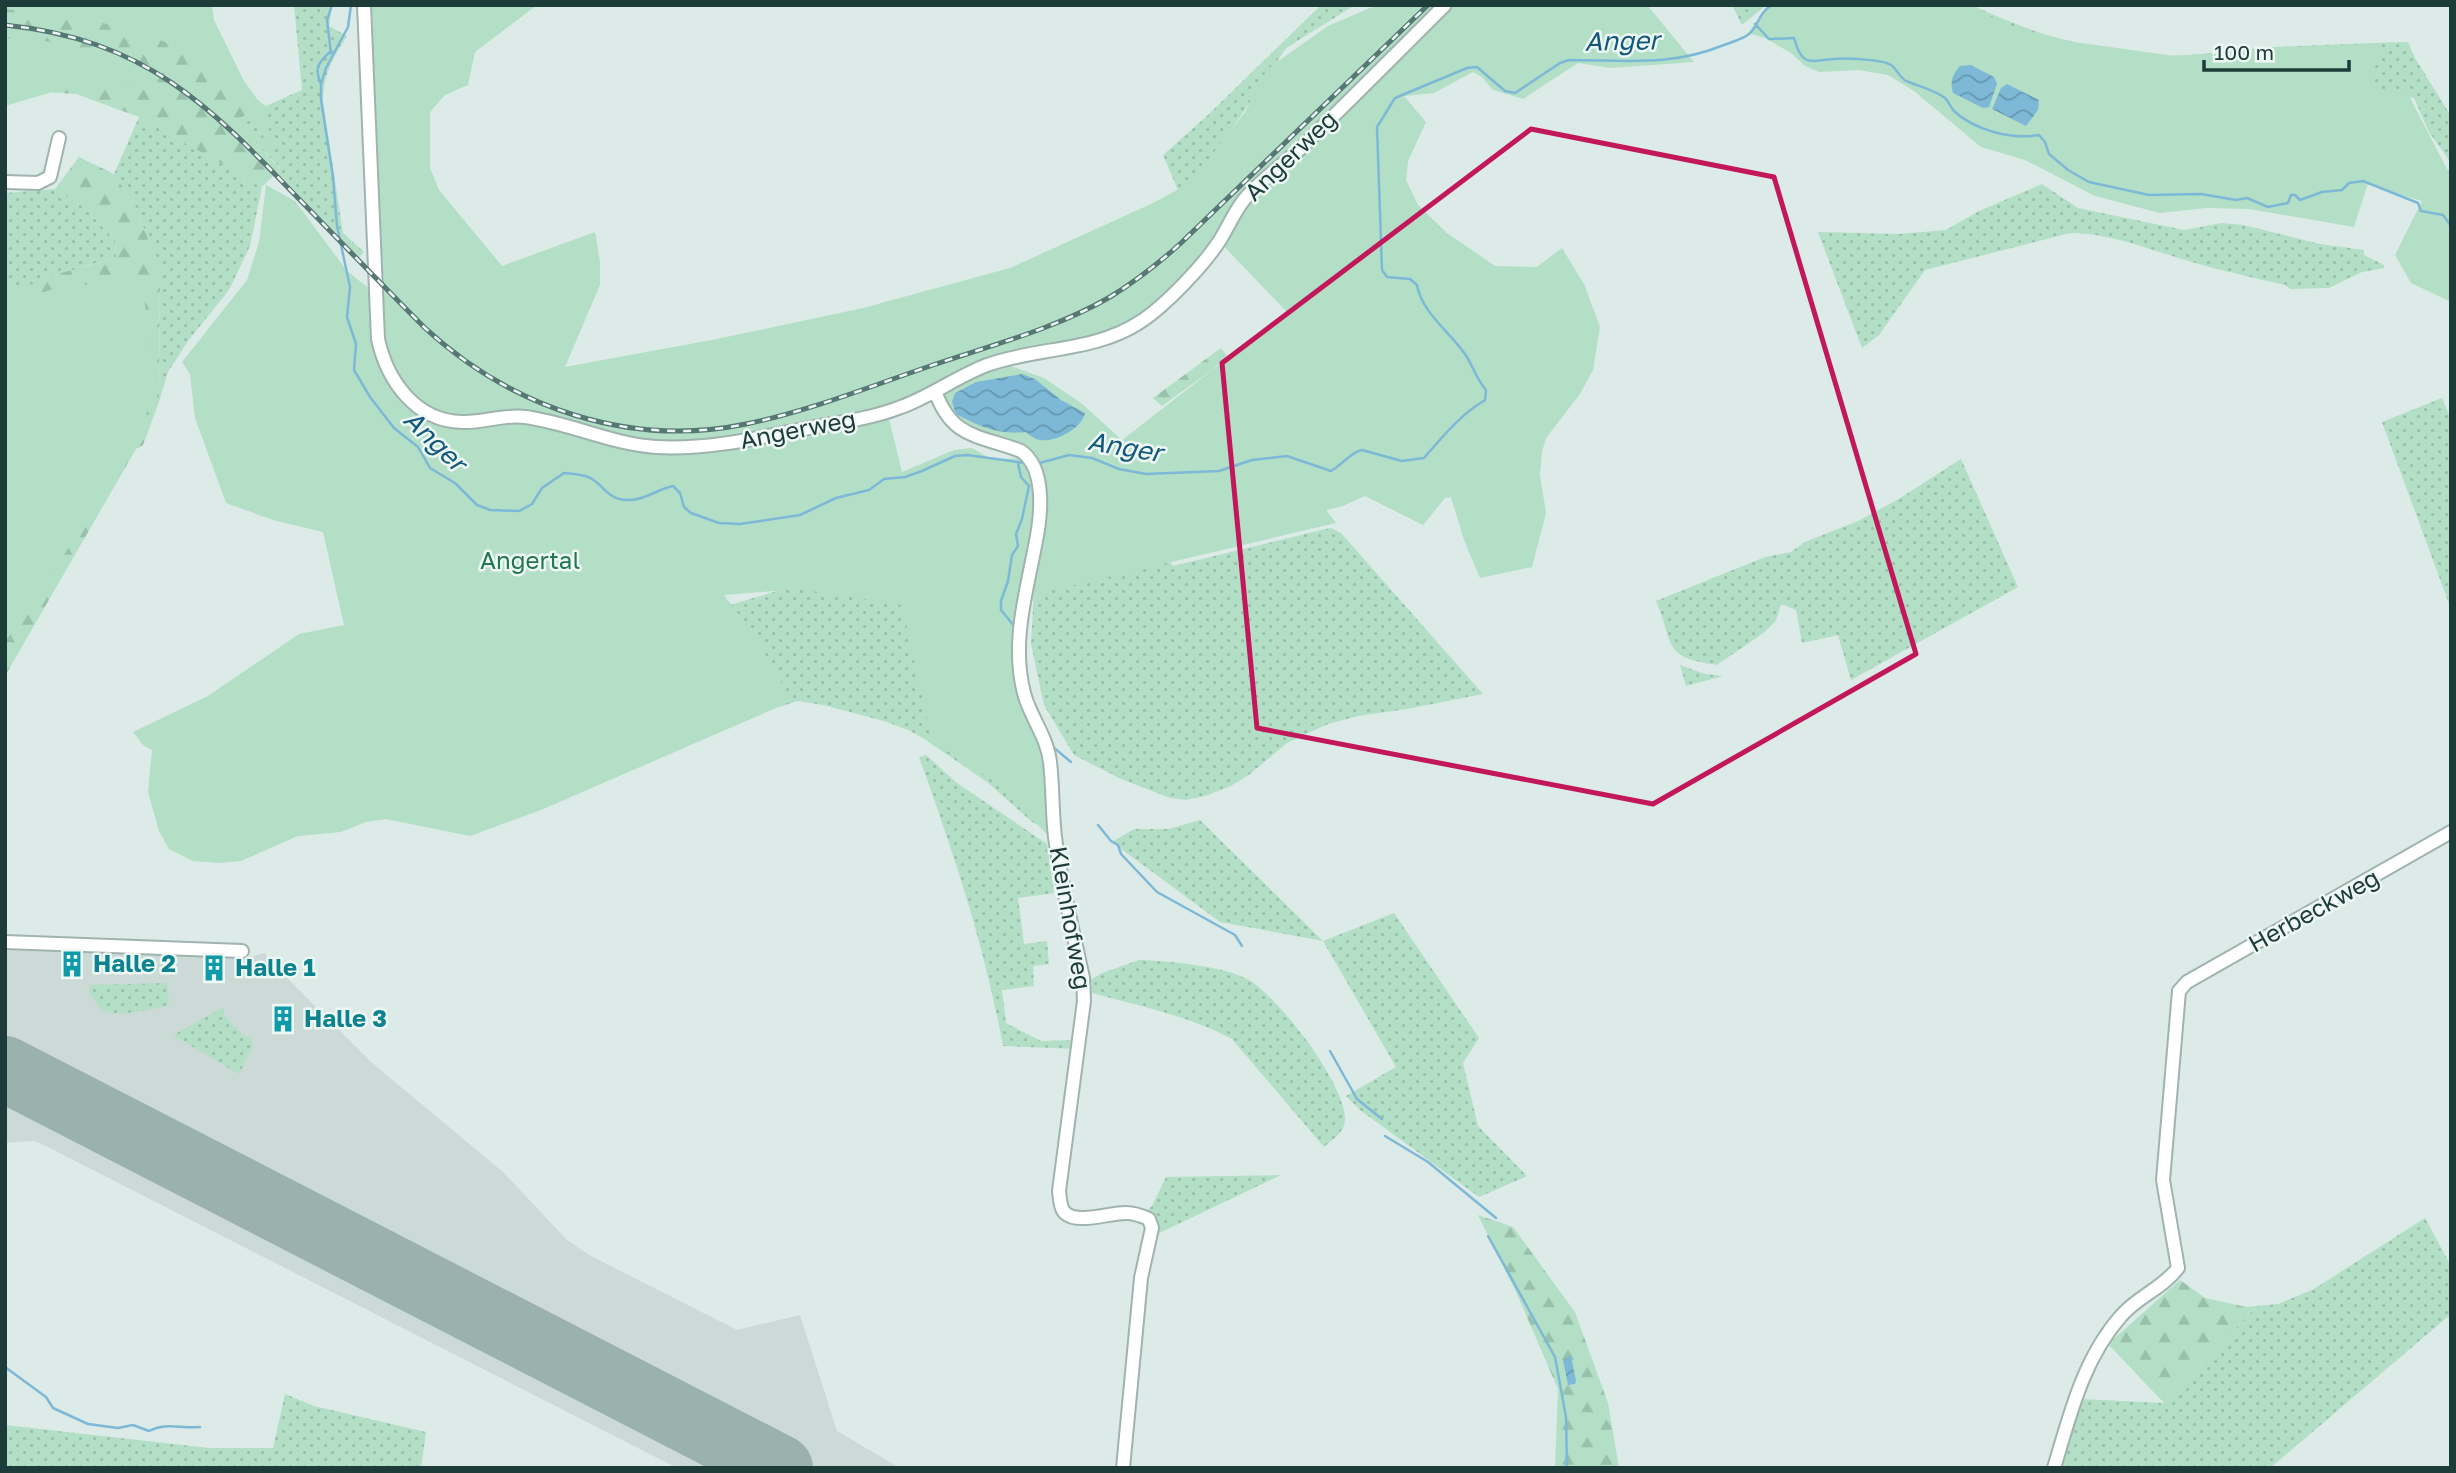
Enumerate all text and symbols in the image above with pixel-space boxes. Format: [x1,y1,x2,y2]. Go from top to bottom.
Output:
water label: Anger [1584,24,1663,57]
scale bar [2204,28,2349,72]
text: 100 m [2214,39,2274,65]
street label: Angerweg [1238,104,1342,206]
street label: Angerweg [737,403,858,454]
water label: Anger [398,404,476,480]
water label: Anger [1086,425,1168,469]
park label: Angertal [480,545,580,574]
street label: Kleinhofweg [1045,844,1098,992]
street label: Herbeckweg [2243,862,2384,958]
place label: Halle 2 [93,948,176,977]
building icon: Halle 2 [57,949,87,979]
place label: Halle 1 [235,952,316,981]
building icon: Halle 1 [199,953,229,983]
place label: Halle 3 [304,1003,387,1032]
building icon: Halle 3 [268,1004,298,1034]

